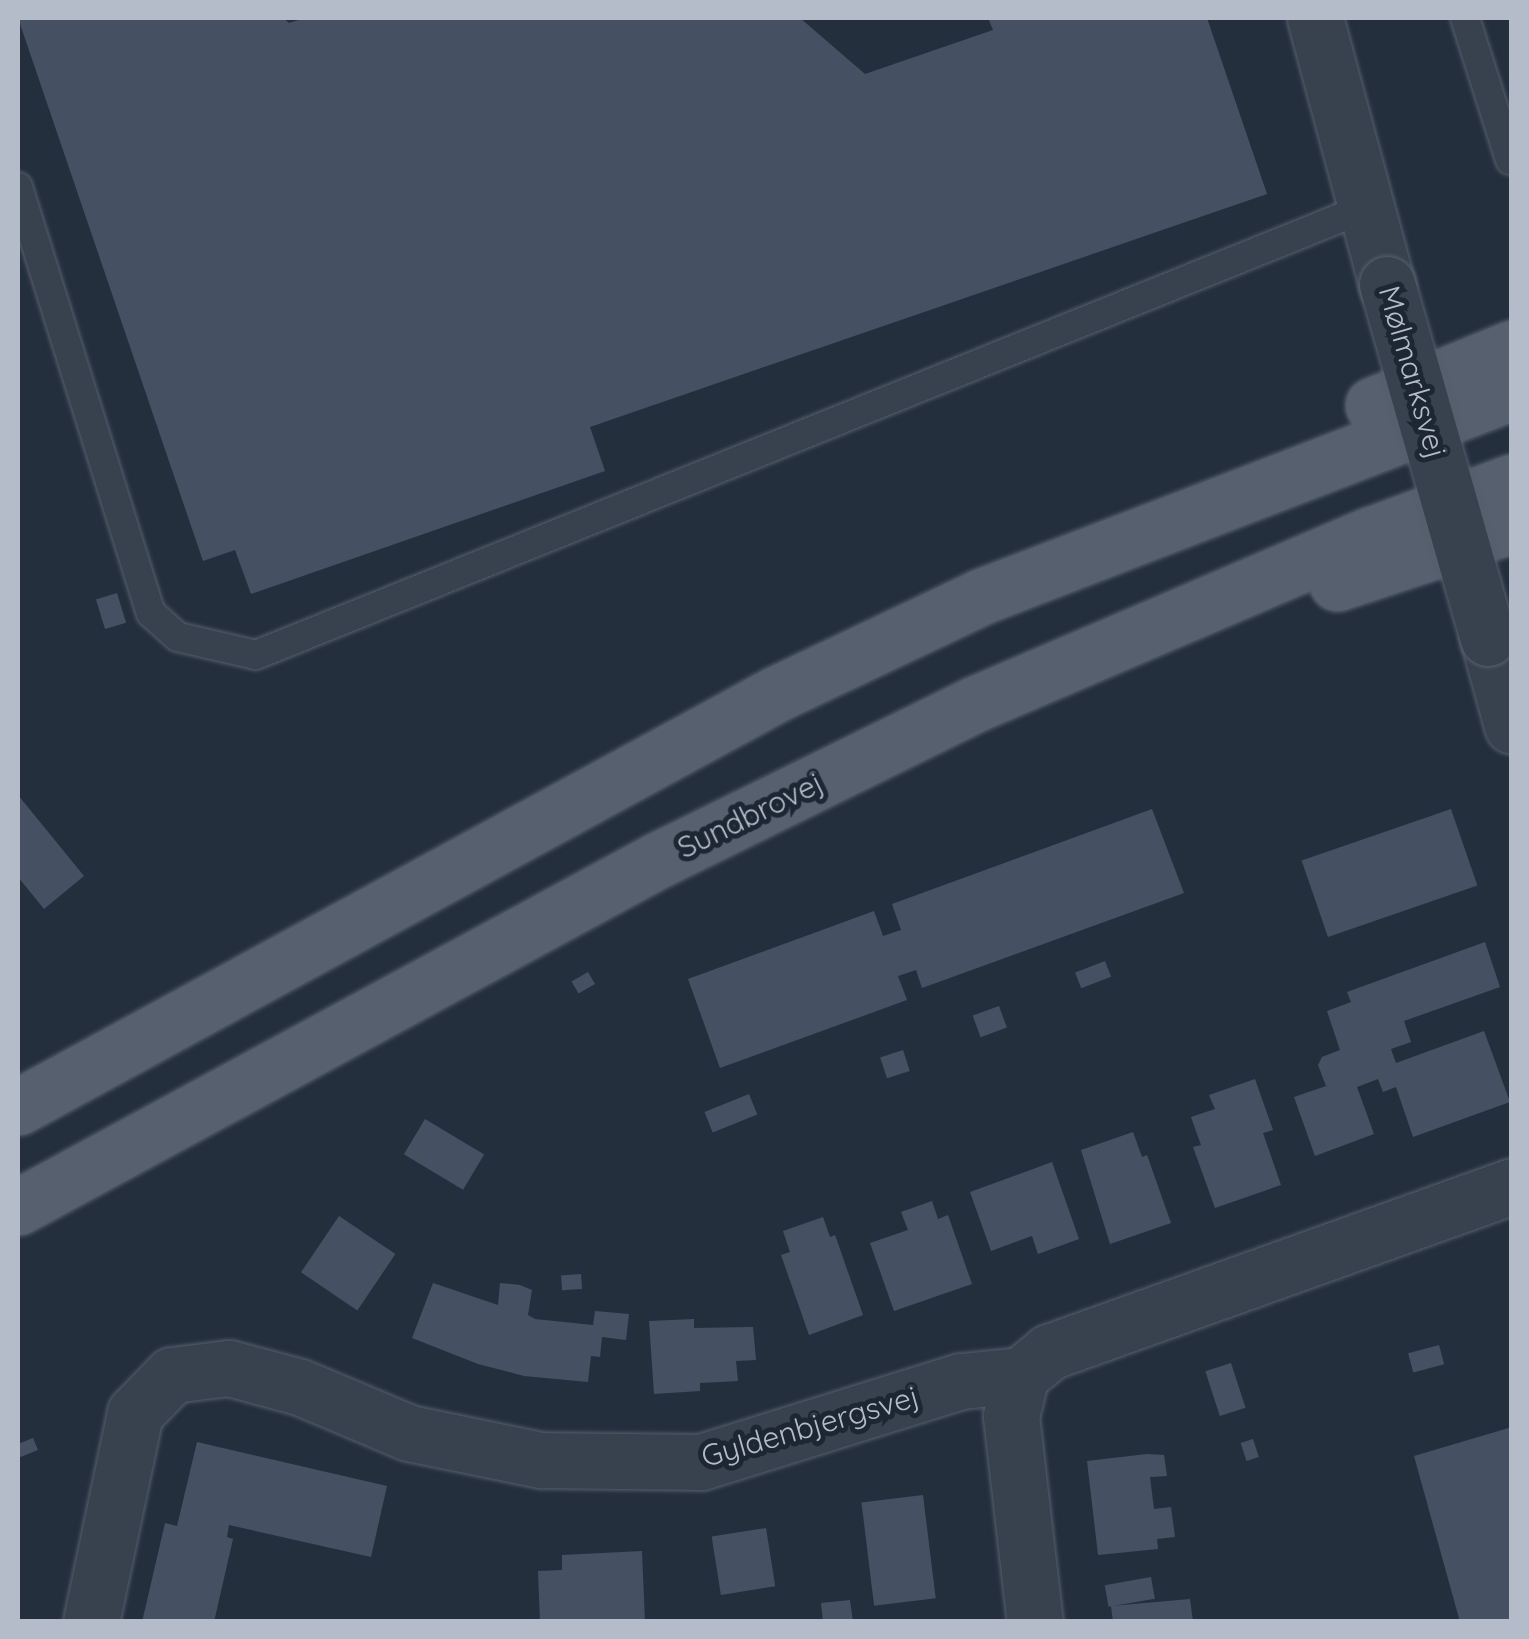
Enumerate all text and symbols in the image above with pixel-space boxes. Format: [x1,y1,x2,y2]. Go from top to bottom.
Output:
street label: Mølmarksvej [1371,282,1455,462]
street label: Sundbrovej [671,764,829,866]
street label: Gyldenbjergsvej [697,1378,923,1474]

